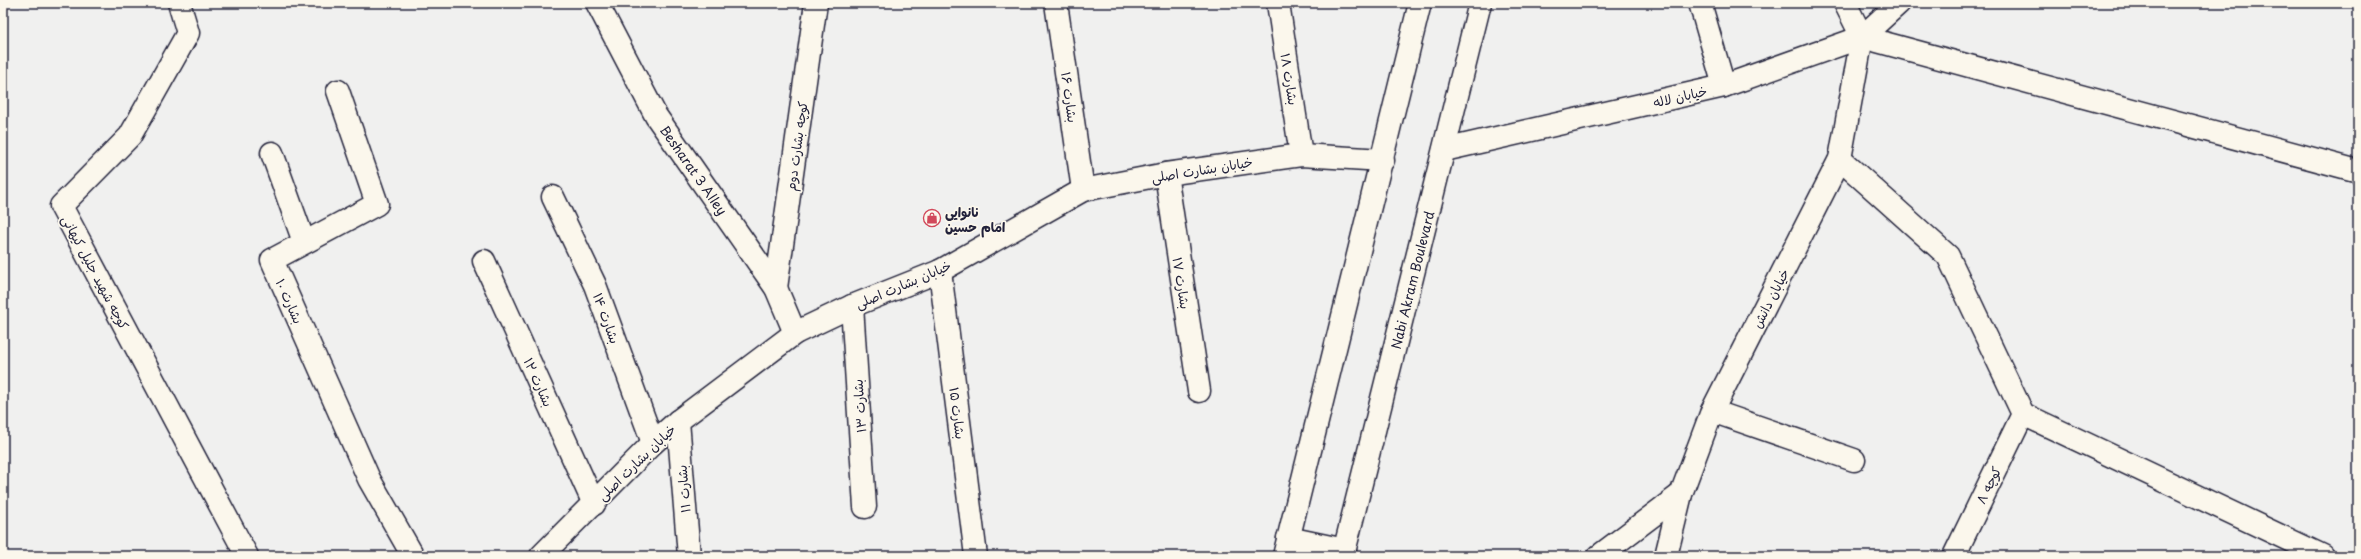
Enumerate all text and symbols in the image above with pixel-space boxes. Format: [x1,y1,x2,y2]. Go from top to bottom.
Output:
street label: بشارت ۱۸ [1277,52,1303,106]
street label: بشارت ۱۶ [1057,70,1083,124]
street label: خیابان لاله [1651,81,1709,111]
street label: کوچه بشارت دوم [780,99,814,192]
street label: Besharat 3 Alley [656,121,732,219]
street label: خیابان بشارت اصلی [1150,152,1254,187]
place label: نانوایی امام حسین [945,202,1005,238]
shop icon: نانوایی امام حسین [922,208,942,228]
street label: Nabi Akram Boulevard [1386,209,1438,351]
street label: کوچه شهید جلیل کیهانی [57,212,134,333]
street label: خیابان بشارت اصلی [852,255,954,314]
street label: بشارت ۱۷ [1169,256,1195,310]
street label: خیابان دانش [1747,265,1793,331]
street label: بشارت ۱۰ [272,275,308,327]
street label: بشارت ۱۴ [589,290,625,346]
street label: بشارت ۱۲ [520,354,558,410]
street label: بشارت ۱۳ [848,378,870,434]
street label: بشارت ۱۵ [945,386,971,440]
street label: خیابان بشارت اصلی [593,420,680,505]
street label: کوچه ۸ [1971,463,2005,507]
street label: بشارت ۱۱ [671,464,695,514]

